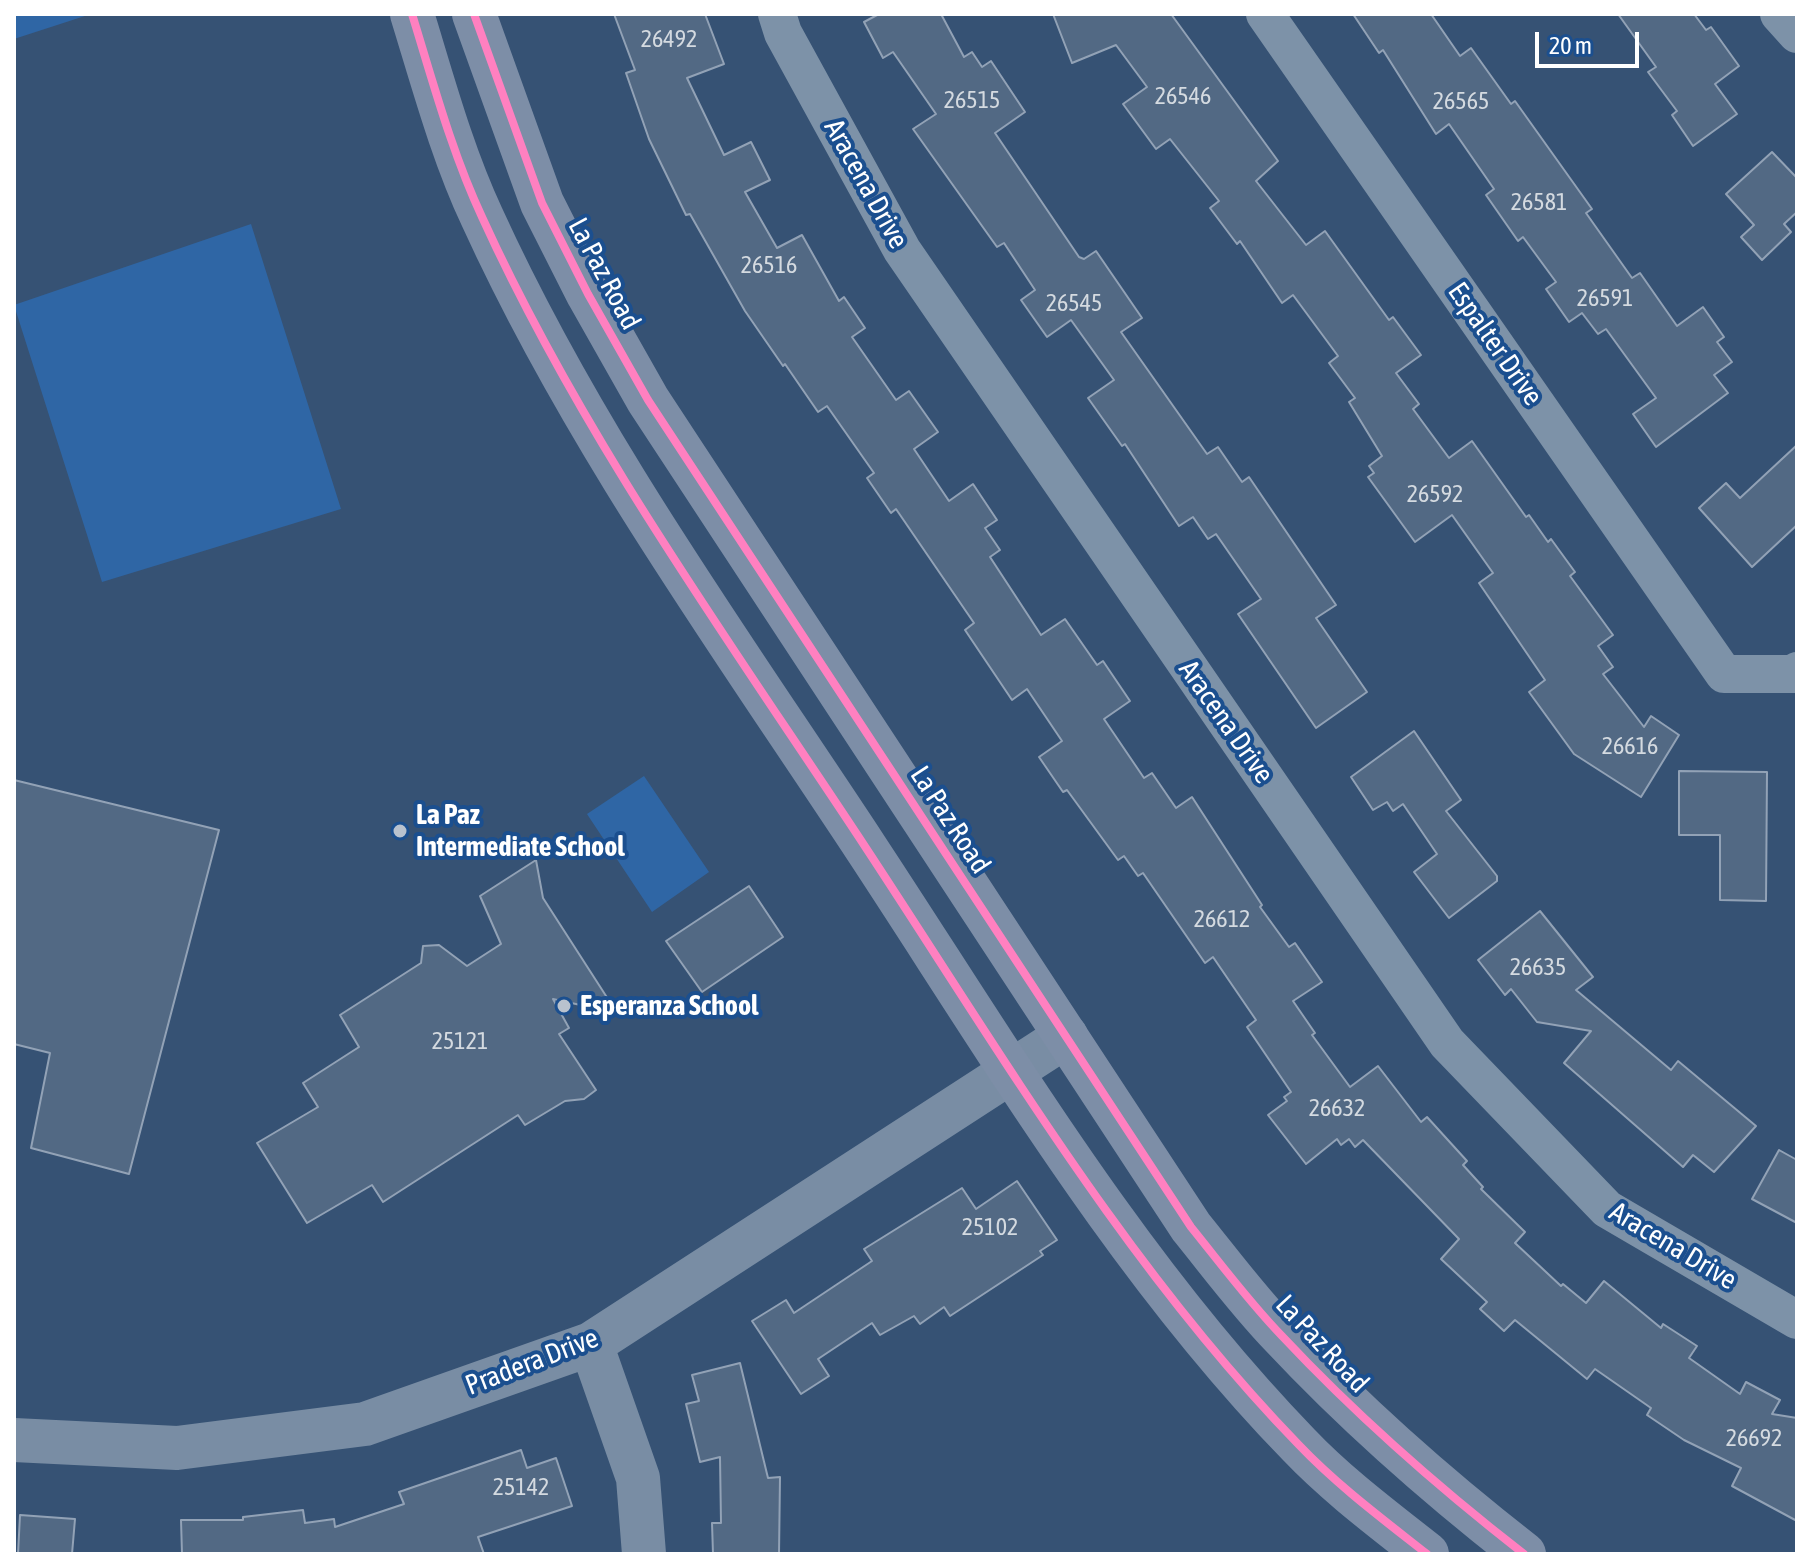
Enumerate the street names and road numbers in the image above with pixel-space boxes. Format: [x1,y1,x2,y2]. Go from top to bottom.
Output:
street label: Aracena Drive [817,114,915,254]
street label: La Paz Road [561,213,647,335]
street label: Espalter Drive [1440,276,1550,412]
street label: Aracena Drive [1171,654,1281,790]
street label: La Paz Road [903,760,997,880]
street label: Aracena Drive [1603,1195,1743,1297]
street label: La Paz Road [1268,1288,1376,1400]
street label: Pradera Drive [461,1321,603,1403]

